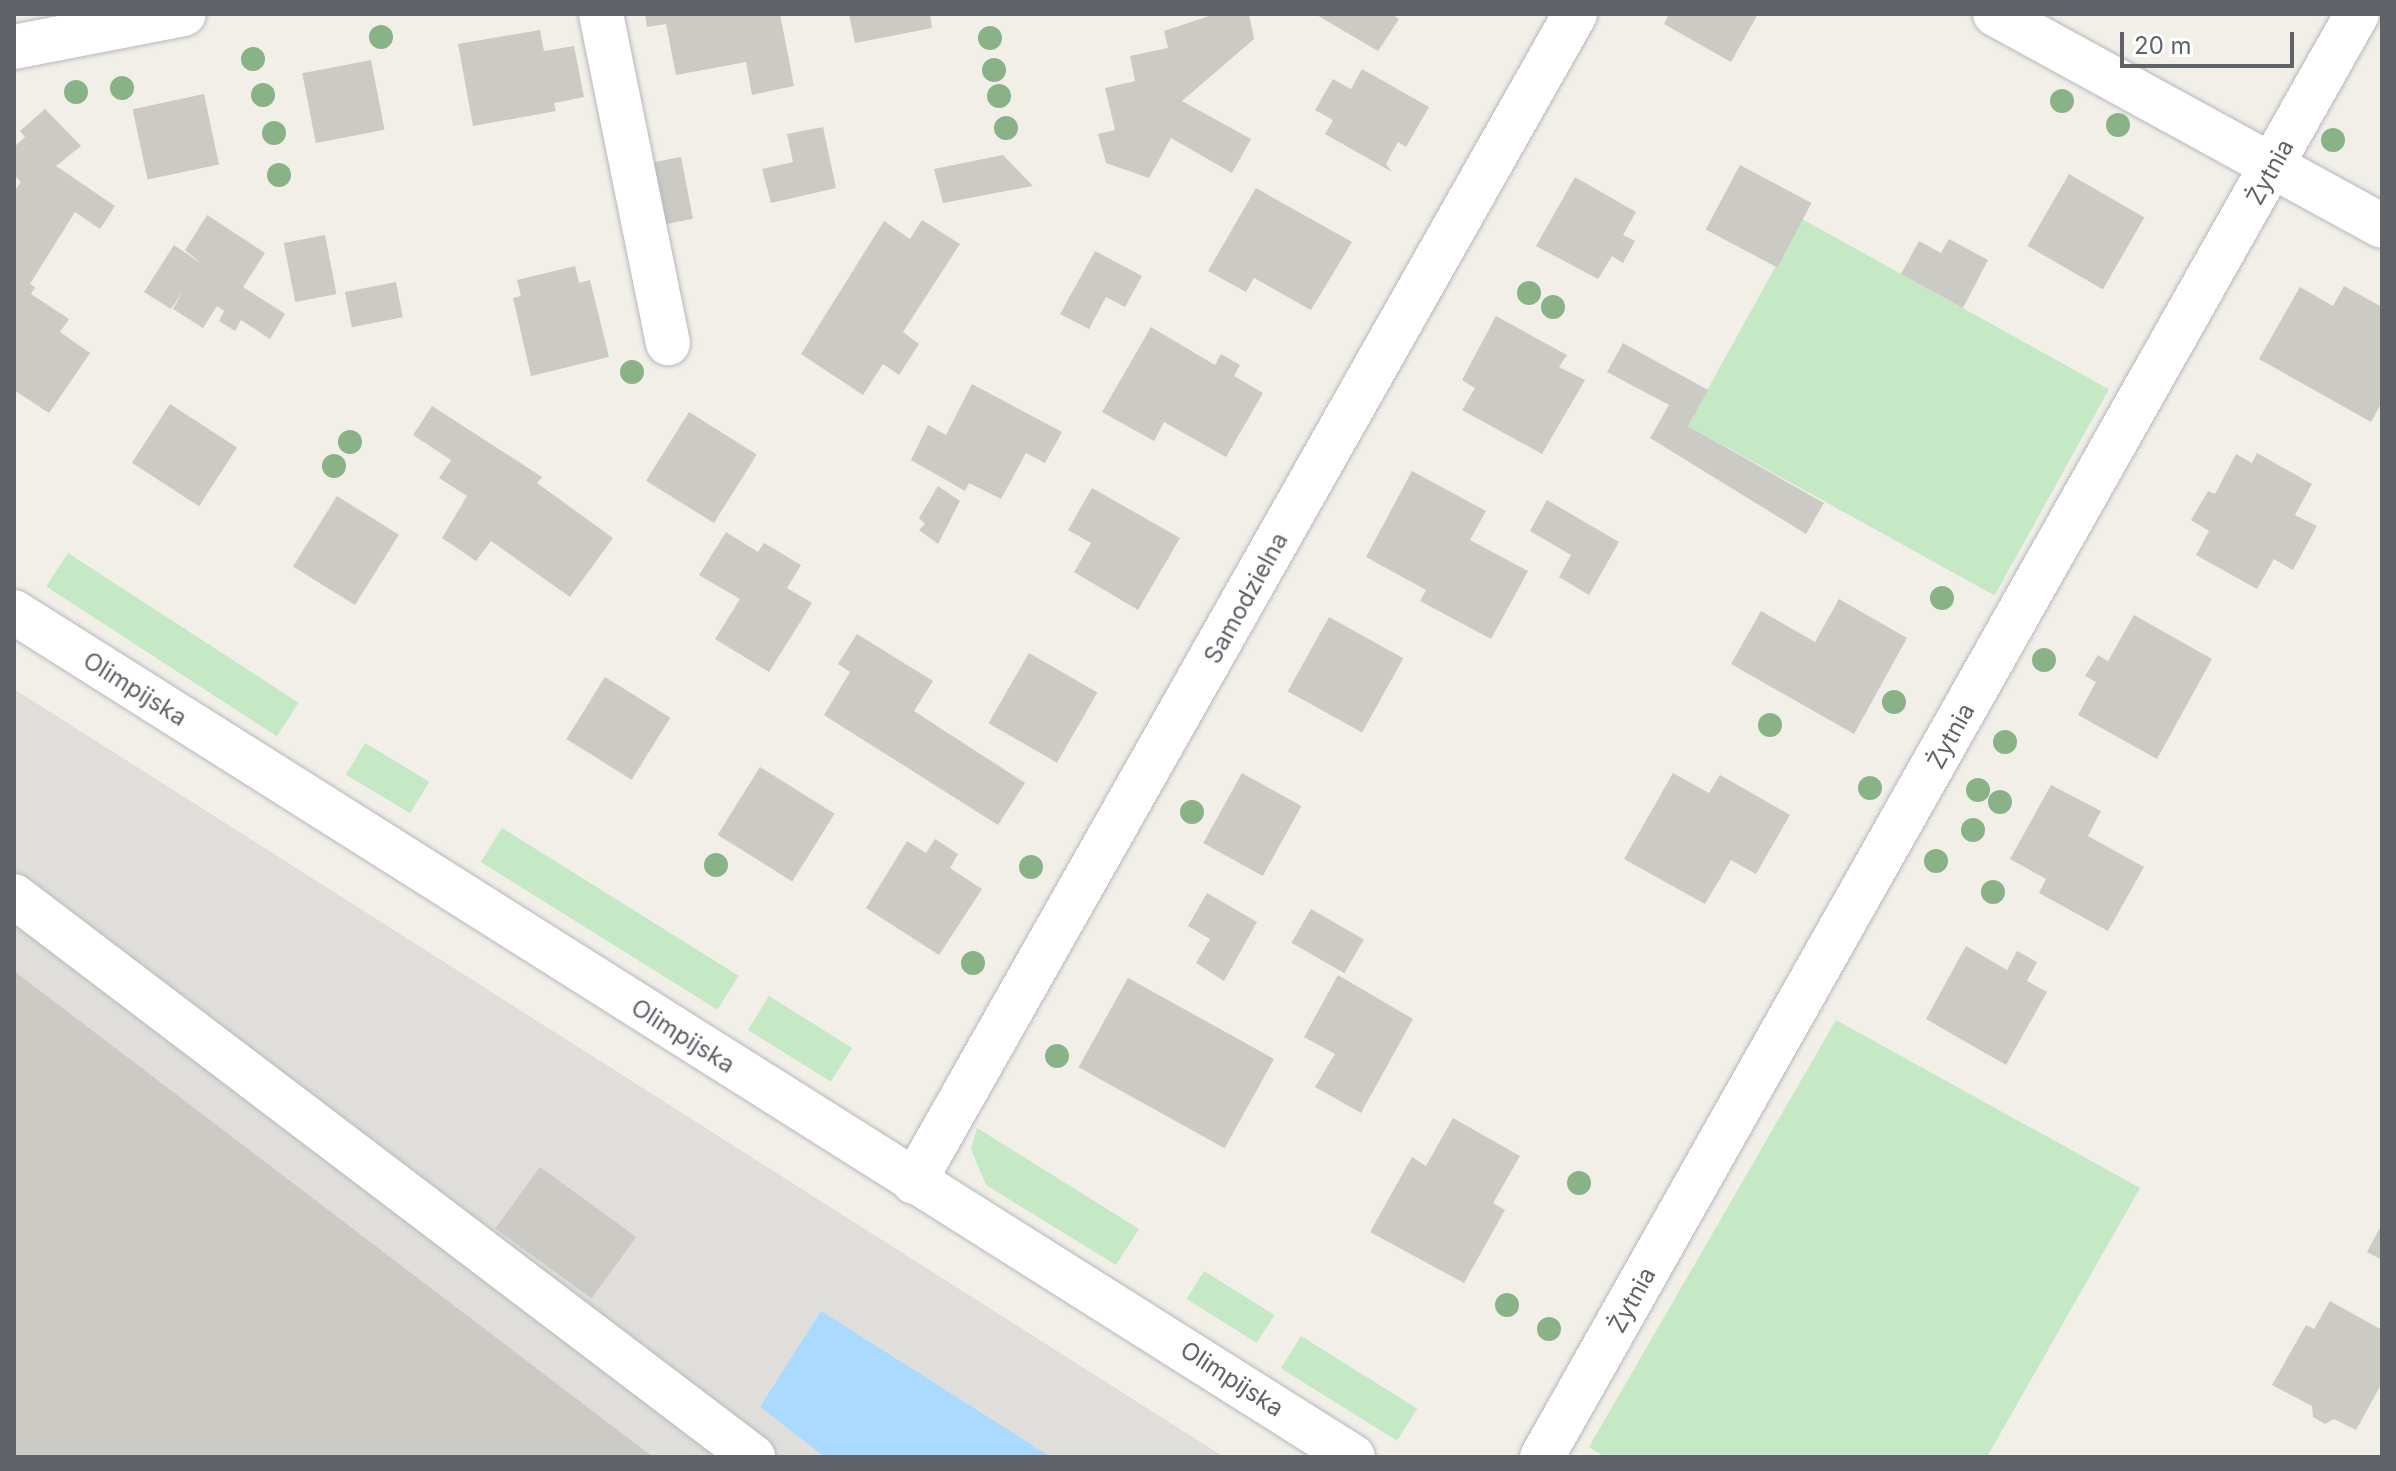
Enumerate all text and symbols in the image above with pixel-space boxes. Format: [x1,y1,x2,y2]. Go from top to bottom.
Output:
scale bar [2124,16,2298,66]
text: 20 m [2134,31,2192,60]
street label: Żytnia [2240,134,2300,210]
street label: Samodzielna [1198,527,1294,669]
street label: Olimpijska [78,646,192,732]
street label: Żytnia [1921,698,1981,774]
street label: Olimpijska [626,993,740,1079]
street label: Żytnia [1602,1262,1662,1338]
street label: Olimpijska [1175,1335,1289,1423]

